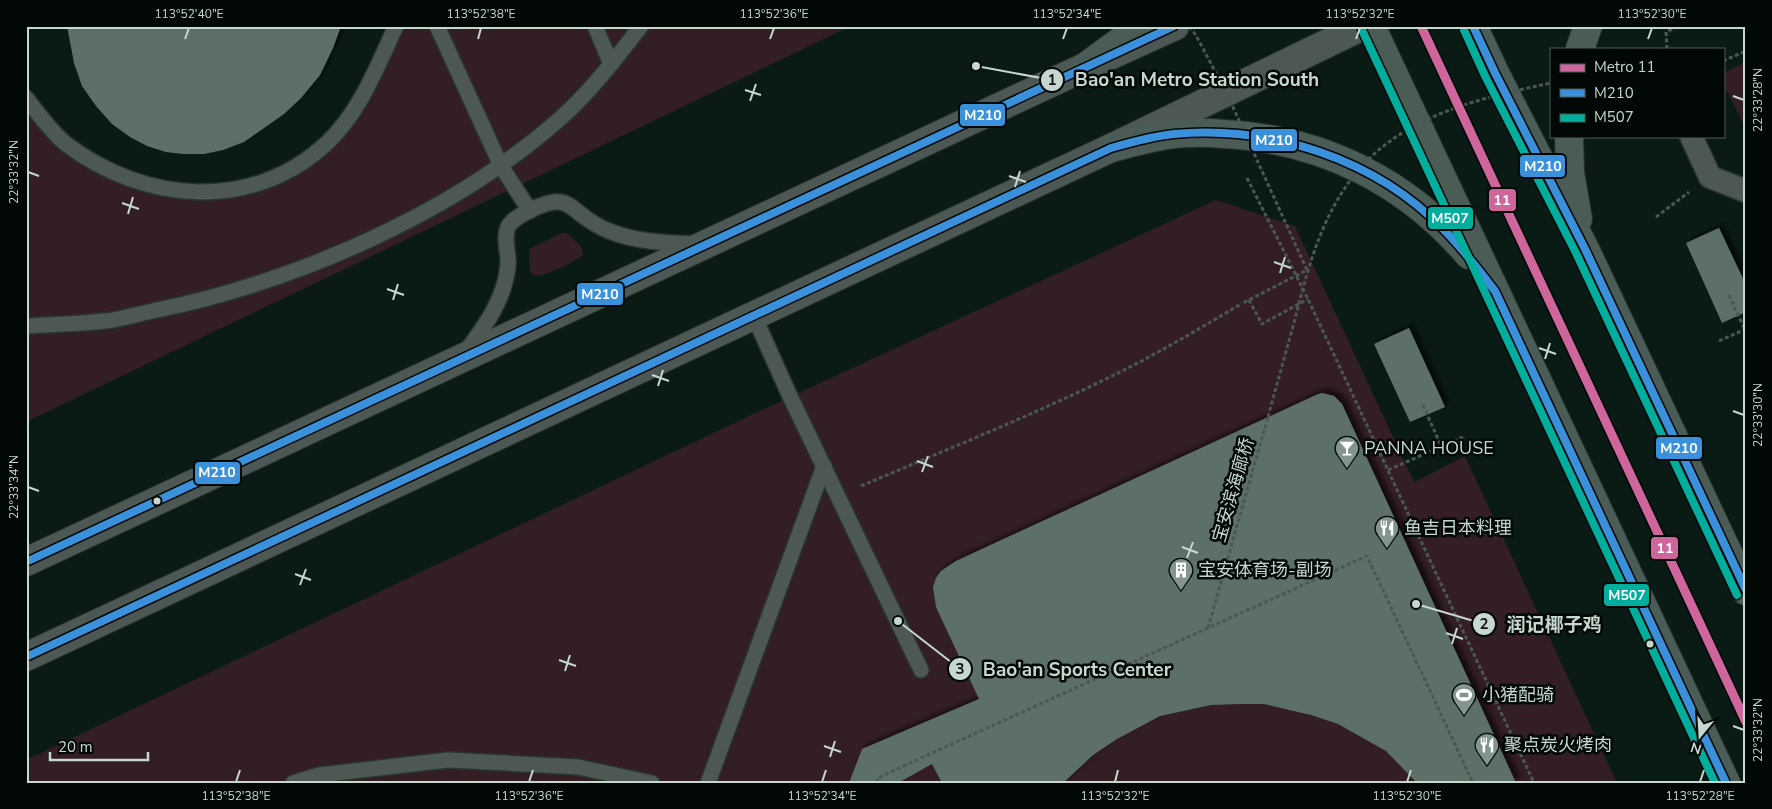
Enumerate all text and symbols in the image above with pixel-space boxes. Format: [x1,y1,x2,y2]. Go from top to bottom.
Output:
text: 113°52'40"E [154,6,224,22]
text: 113°52'38"E [446,6,516,22]
text: 113°52'36"E [739,6,809,22]
text: 113°52'34"E [1032,6,1102,22]
text: 113°52'32"E [1325,6,1395,22]
text: 113°52'30"E [1617,6,1687,22]
legend [1550,48,1724,138]
text: Metro 11 [1594,57,1656,77]
callout: Bao'an Metro Station South [1040,63,1329,97]
text: Bao'an Metro Station South [1075,67,1319,93]
text: 22°33'28"N [1750,68,1766,132]
text: 1 [1047,70,1057,90]
text: M210 [1594,83,1634,103]
line badge: M210 [959,103,1006,127]
text: M210 [964,106,1002,125]
text: M507 [1594,107,1634,127]
line badge: M210 [1250,128,1298,152]
text: M210 [1255,131,1293,150]
text: 22°33'32"N [6,140,22,204]
line badge: M210 [1519,154,1566,178]
text: M210 [1524,157,1562,176]
line badge: 11 [1488,188,1517,212]
text: 11 [1494,191,1510,210]
line badge: M507 [1427,206,1474,230]
text: M507 [1431,209,1469,228]
line badge: M210 [576,282,624,306]
text: M210 [581,285,619,304]
text: 22°33'30"N [1750,383,1766,447]
street label: 宝安滨海廊桥 [1207,435,1259,545]
bar icon: PANNA HOUSE [1334,435,1360,469]
place label: PANNA HOUSE [1364,436,1494,460]
line badge: M210 [1655,436,1703,460]
text: M210 [1660,439,1698,458]
text: 22°33'34"N [6,455,22,519]
line badge: M210 [194,461,241,485]
text: M210 [198,463,236,482]
unlabelled marker [152,496,162,506]
restaurant icon: 鱼吉日本料理 [1374,515,1400,549]
place label: 鱼吉日本料理 [1404,516,1512,540]
line badge: 11 [1650,536,1679,560]
text: 11 [1657,539,1673,558]
building icon: 宝安体育场-副场 [1168,557,1194,591]
place label: 宝安体育场-副场 [1198,558,1332,582]
line badge: M507 [1603,583,1650,607]
text: M507 [1608,586,1646,605]
callout: 润记椰子鸡 [1471,607,1611,641]
text: 润记椰子鸡 [1506,612,1602,638]
text: 2 [1479,614,1489,634]
unlabelled marker [1645,639,1655,649]
callout: Bao'an Sports Center [947,652,1181,686]
text: Bao'an Sports Center [983,657,1172,683]
text: 3 [955,659,965,679]
sports icon: 小猪配骑 [1451,682,1477,716]
place label: 小猪配骑 [1482,683,1554,707]
text: 22°33'32"N [1750,698,1766,762]
north arrow [1674,712,1724,762]
scale bar [50,729,148,761]
restaurant icon: 聚点炭火烤肉 [1474,732,1500,766]
place label: 聚点炭火烤肉 [1504,733,1612,757]
text: 20 m [58,737,93,757]
text: N [1688,737,1704,759]
text: 113°52'38"E [201,788,271,804]
text: 113°52'36"E [494,788,564,804]
text: 113°52'34"E [787,788,857,804]
text: 113°52'32"E [1080,788,1150,804]
text: 113°52'30"E [1372,788,1442,804]
text: 113°52'28"E [1665,788,1735,804]

